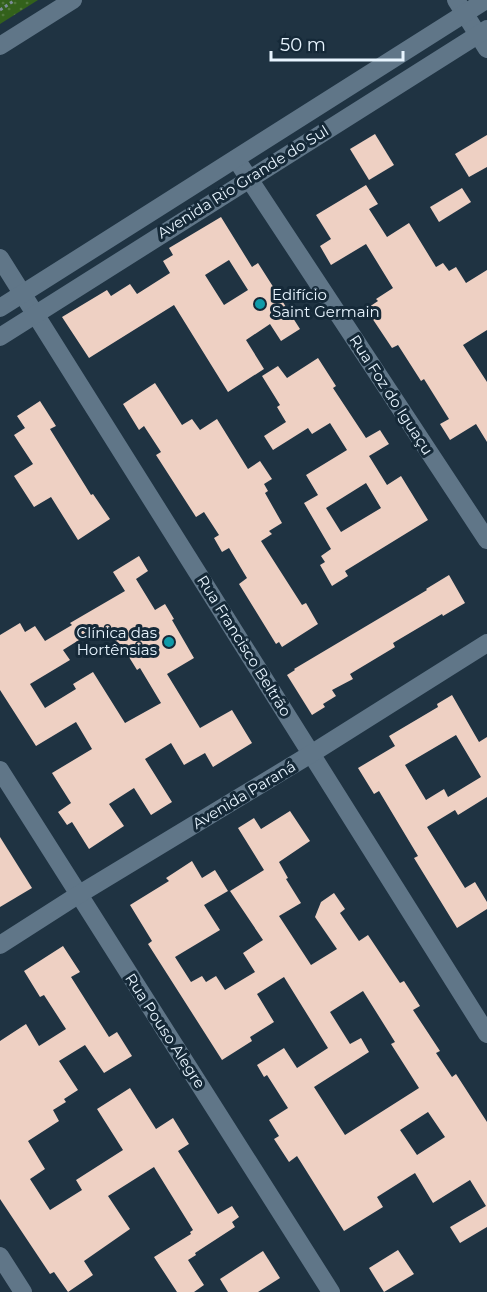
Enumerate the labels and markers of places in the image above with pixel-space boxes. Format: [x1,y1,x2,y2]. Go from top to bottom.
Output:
place label: Edifício Saint Germain [272,285,380,321]
marker: Edifício Saint Germain [253,297,267,311]
place label: Clínica das Hortênsias [77,623,157,659]
marker: Clínica das Hortênsias [162,635,176,649]

